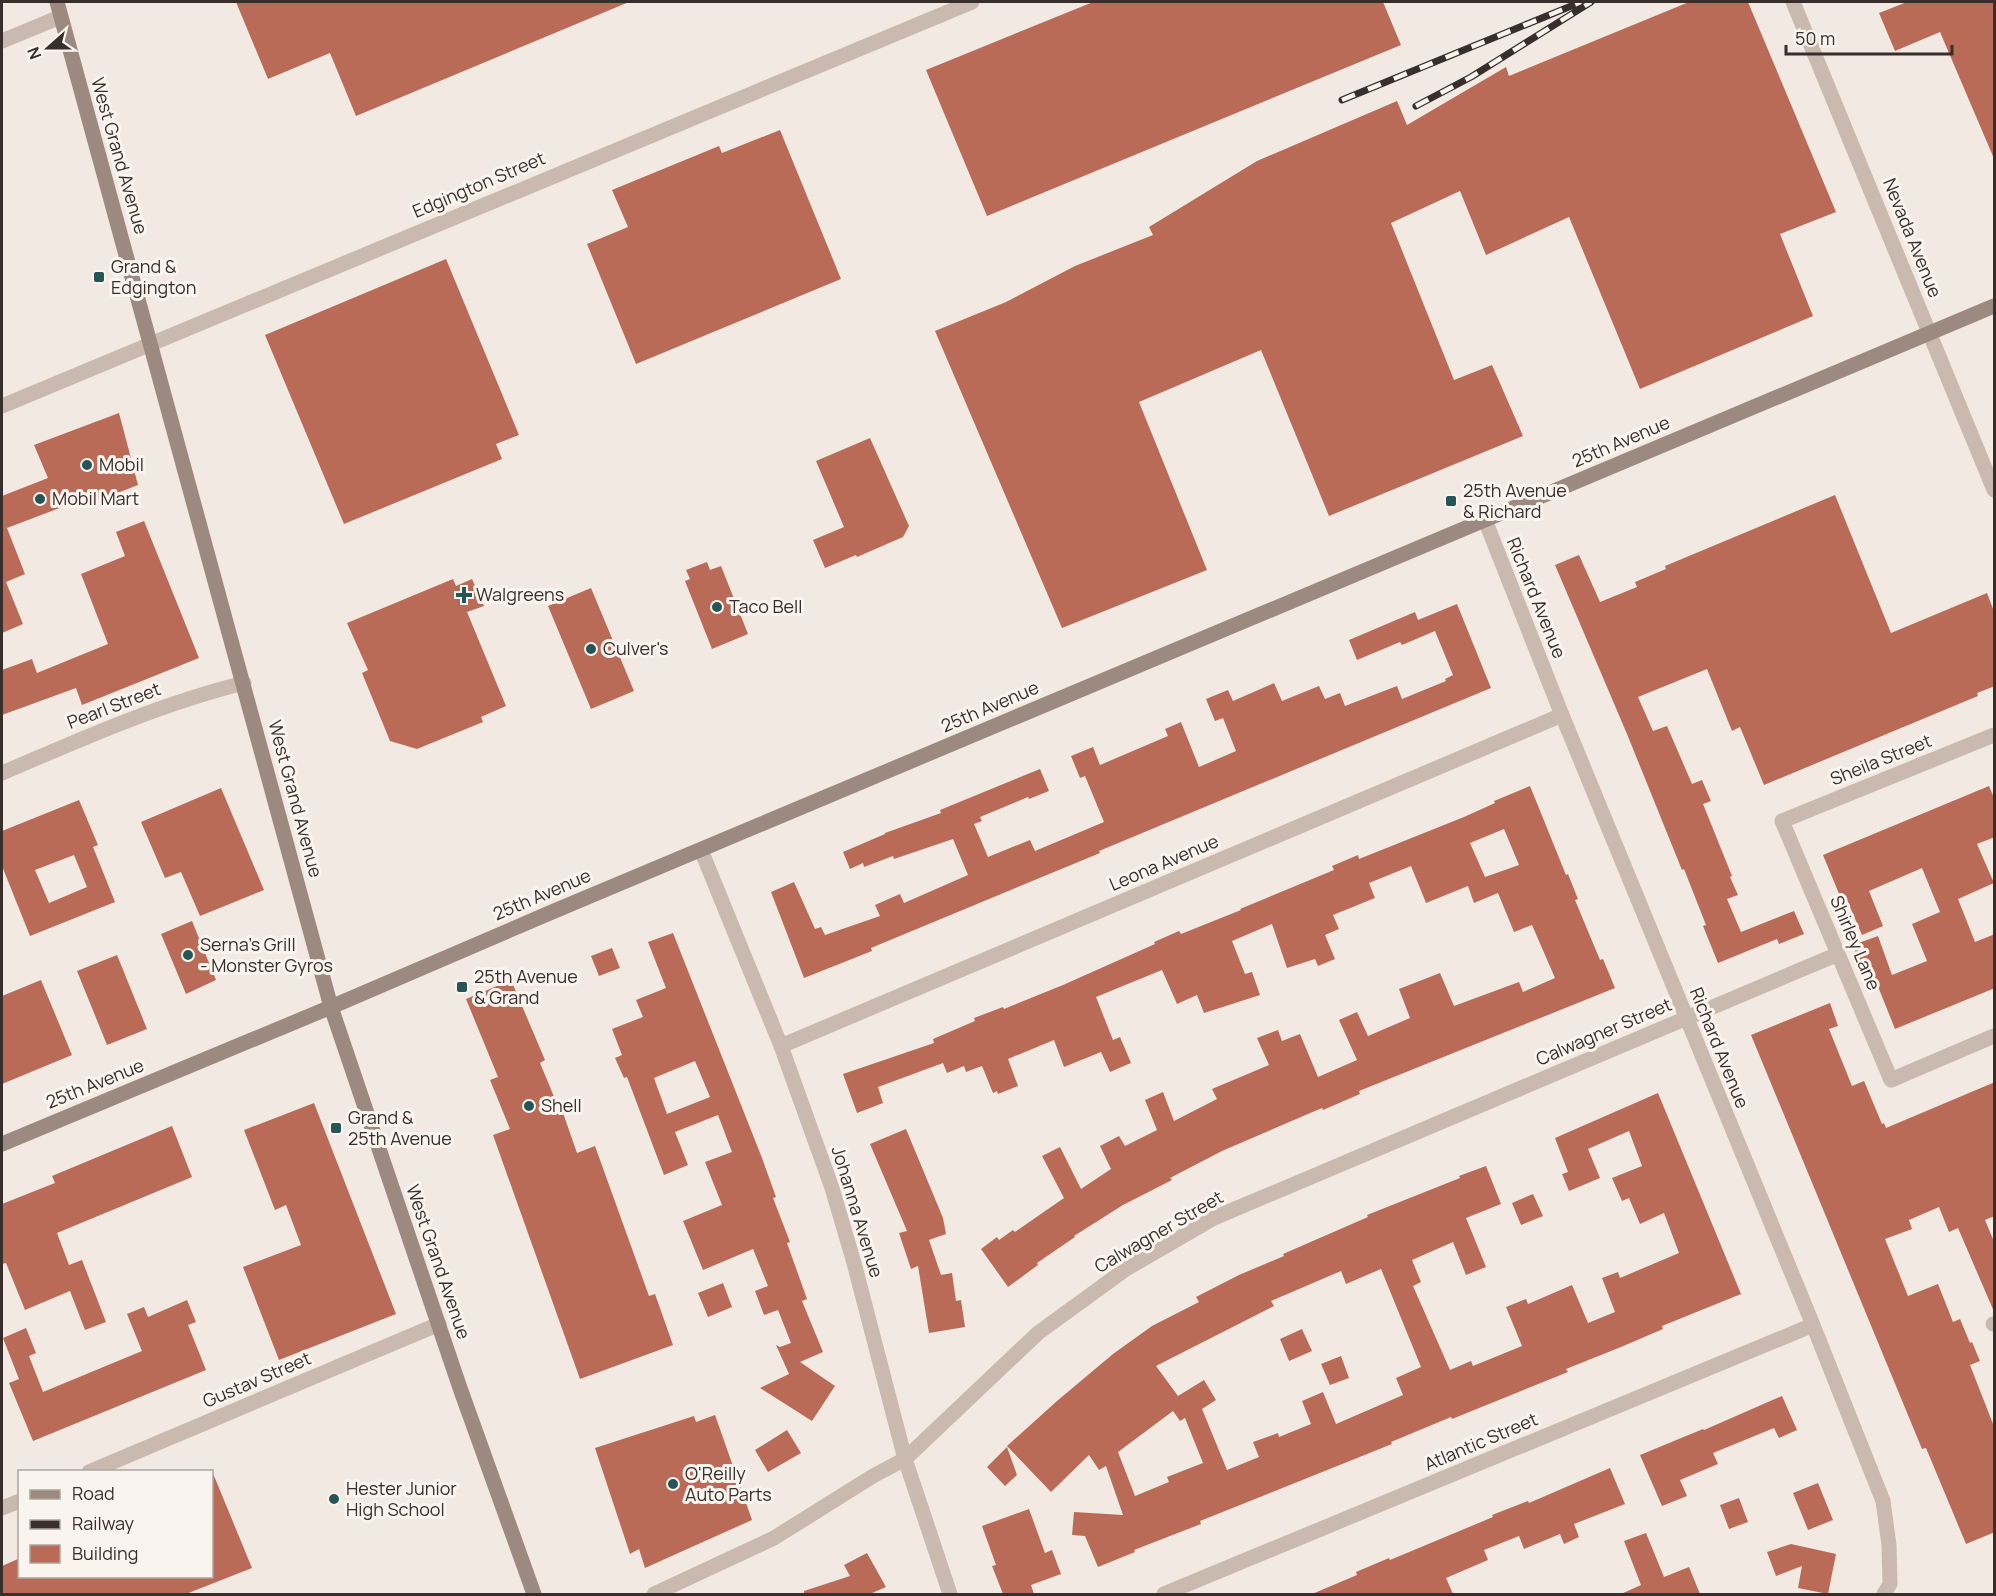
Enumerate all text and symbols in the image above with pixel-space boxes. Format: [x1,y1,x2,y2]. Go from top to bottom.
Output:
north arrow [18,18,78,78]
scale bar [1786,18,1952,56]
text: 50 m [1795,26,1835,50]
text: N [22,44,46,63]
street label: West Grand Avenue [86,75,154,237]
street label: Edgington Street [409,145,549,223]
street label: Nevada Avenue [1878,174,1948,301]
place label: Grand & Edgington [111,254,196,299]
marker: Grand & Edgington [92,270,106,284]
street label: 25th Avenue [1568,410,1673,472]
place label: Mobil [99,452,144,476]
marker: Mobil [80,458,94,472]
place label: 25th Avenue & Richard [1463,478,1567,523]
place label: Mobil Mart [52,486,139,510]
marker: Mobil Mart [33,492,47,506]
marker: 25th Avenue & Richard [1444,494,1458,508]
street label: Richard Avenue [1502,534,1572,662]
place label: Walgreens [476,582,564,606]
marker: Walgreens [457,588,471,602]
place label: Taco Bell [729,594,802,618]
marker: Taco Bell [710,600,724,614]
place label: Culver's [603,636,668,660]
marker: Culver's [584,642,598,656]
street label: 25th Avenue [937,675,1042,737]
street label: Pearl Street [63,676,164,734]
street label: West Grand Avenue [263,717,329,880]
street label: Sheila Street [1826,728,1935,790]
street label: Leona Avenue [1105,828,1222,896]
street label: 25th Avenue [489,863,594,925]
street label: Shirley Lane [1825,892,1887,994]
place label: Serna's Grill - Monster Gyros [200,932,333,977]
marker: Serna's Grill - Monster Gyros [181,948,195,962]
place label: 25th Avenue & Grand [474,964,578,1009]
marker: 25th Avenue & Grand [455,980,469,994]
street label: Richard Avenue [1685,984,1755,1112]
street label: Calwagner Street [1532,992,1675,1070]
street label: 25th Avenue [42,1053,147,1114]
place label: Shell [541,1093,582,1117]
marker: Shell [522,1099,536,1113]
place label: Grand & 25th Avenue [348,1105,452,1150]
marker: Grand & 25th Avenue [329,1121,343,1135]
street label: Johanna Avenue [827,1143,889,1280]
street label: West Grand Avenue [401,1181,477,1342]
street label: Calwagner Street [1090,1184,1227,1278]
street label: Gustav Street [199,1346,314,1413]
street label: Atlantic Street [1420,1406,1541,1476]
place label: O'Reilly Auto Parts [685,1461,772,1506]
legend [18,1470,213,1578]
place label: Hester Junior High School [346,1476,457,1521]
marker: O'Reilly Auto Parts [666,1477,680,1491]
text: Road [72,1481,115,1505]
marker: Hester Junior High School [327,1492,341,1506]
text: Railway [72,1511,134,1535]
text: Building [72,1541,138,1565]

